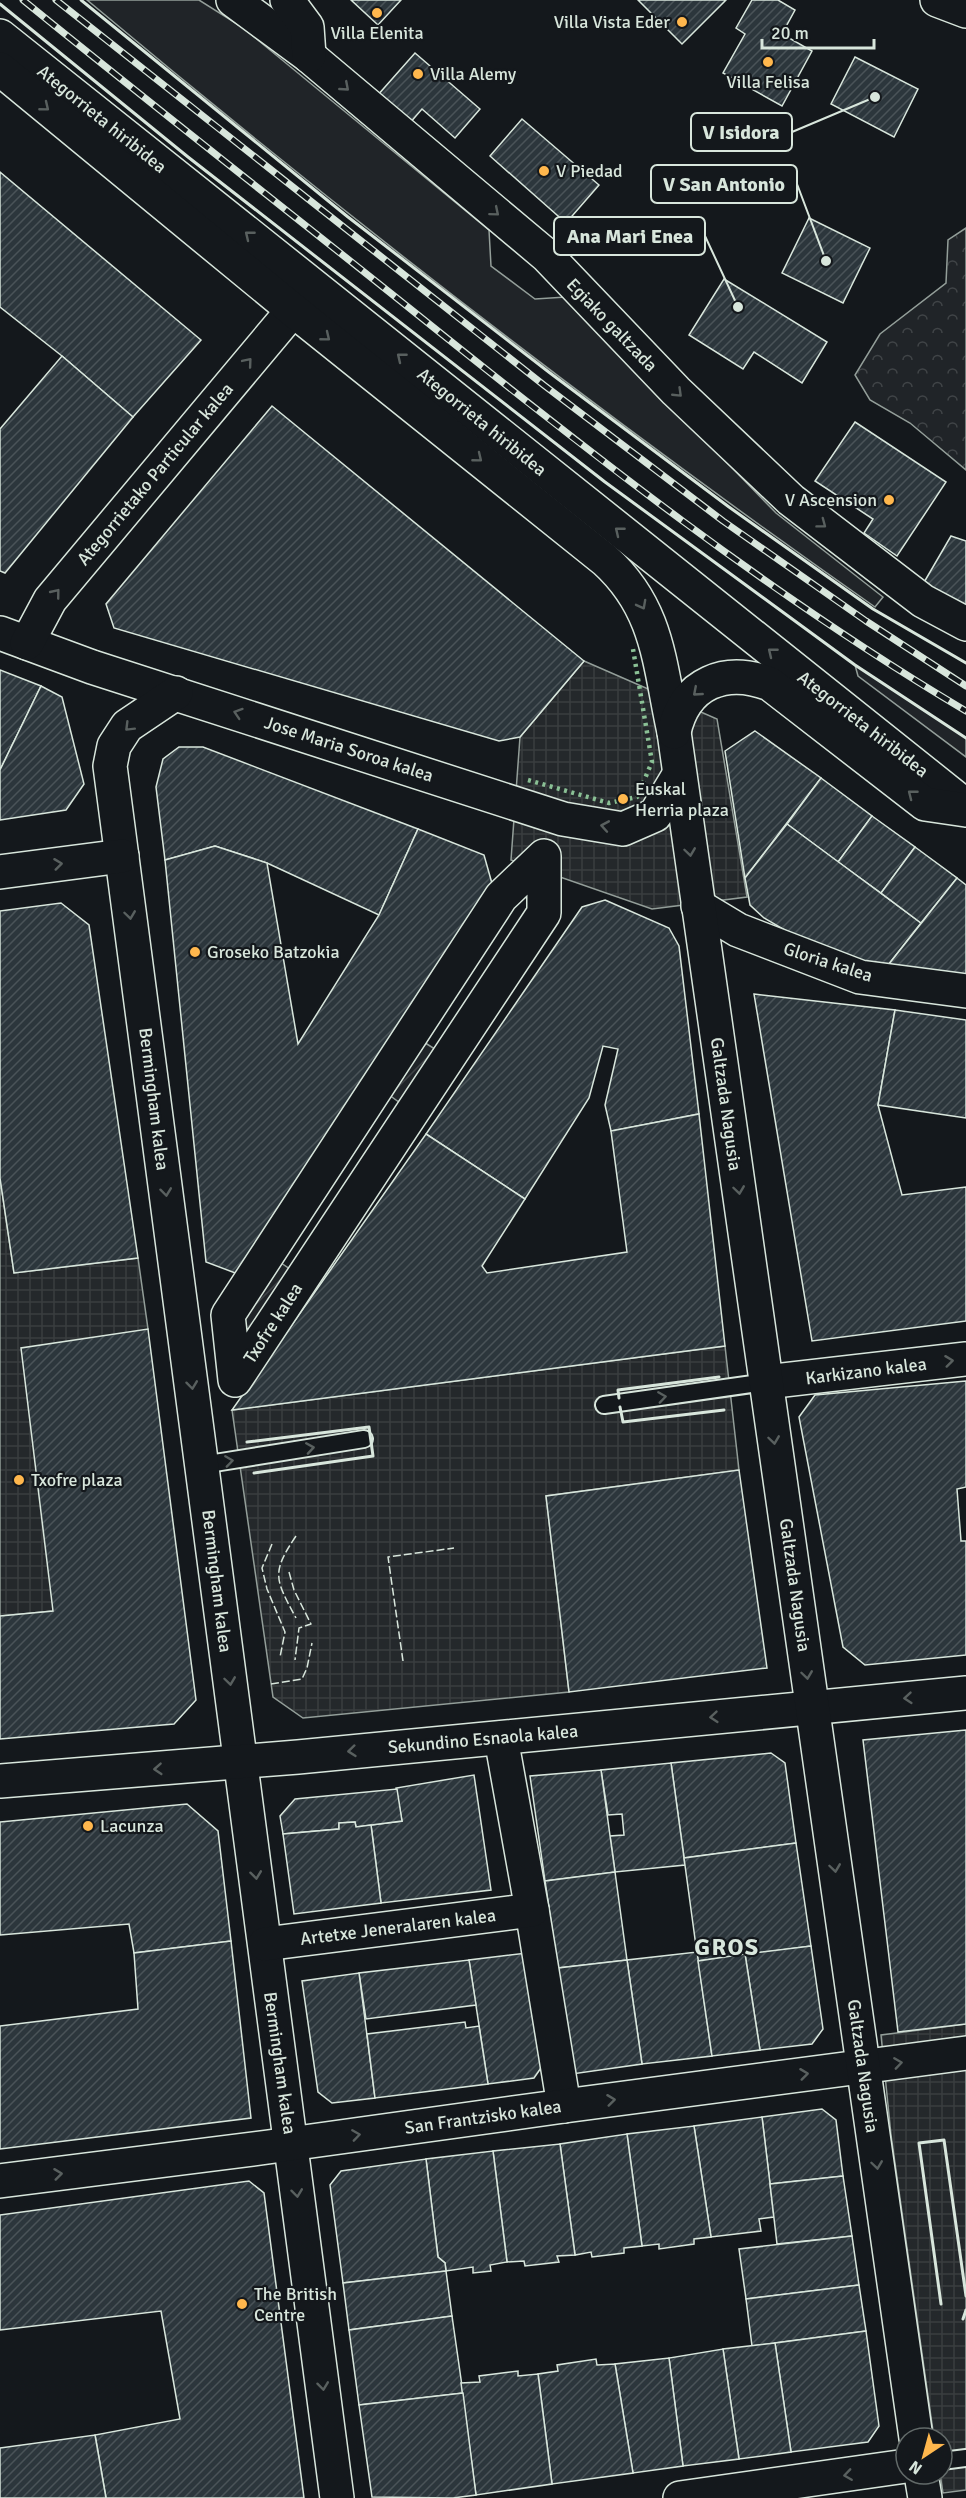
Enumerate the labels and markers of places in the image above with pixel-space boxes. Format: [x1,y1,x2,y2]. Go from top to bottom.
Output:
marker: Villa Elenita [370,6,384,20]
place label: Villa Vista Eder [554,11,670,33]
marker: Villa Vista Eder [675,15,689,29]
place label: Villa Elenita [330,22,424,44]
marker: Villa Felisa [761,55,775,69]
place label: Villa Alemy [430,63,517,85]
marker: Villa Alemy [411,67,425,81]
place label: Villa Felisa [726,71,810,93]
callout: V Isidora [691,113,792,151]
place label: V Piedad [556,160,623,182]
marker: V Piedad [537,164,551,178]
callout: V San Antonio [651,165,797,203]
callout: Ana Mari Enea [554,217,705,255]
place label: V Ascension [785,489,877,511]
marker: V Ascension [882,493,896,507]
place label: Euskal Herria plaza [635,778,729,821]
marker: Euskal Herria plaza [616,792,630,806]
place label: Groseko Batzokia [207,941,340,963]
marker: Groseko Batzokia [188,945,202,959]
place label: Txofre plaza [31,1469,123,1491]
marker: Txofre plaza [12,1473,26,1487]
place label: Lacunza [100,1815,164,1837]
marker: Lacunza [81,1819,95,1833]
place label: The British Centre [254,2283,337,2326]
marker: The British Centre [235,2297,249,2311]

